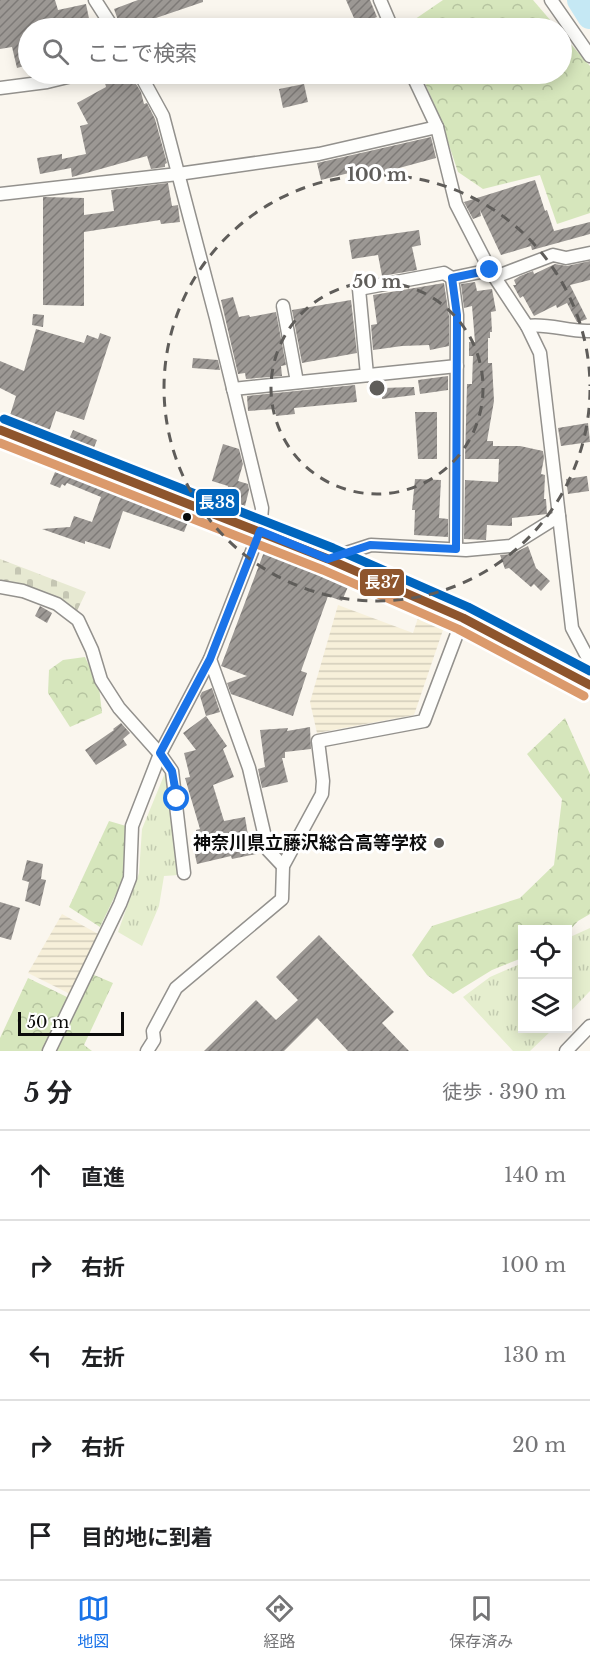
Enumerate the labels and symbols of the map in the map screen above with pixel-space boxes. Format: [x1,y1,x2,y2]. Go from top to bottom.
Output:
text: 100 m [347,164,407,186]
route end [476,256,502,282]
text: 50 m [353,271,402,293]
centre of rings [367,378,387,398]
line badge: 長38 [195,488,240,517]
text: 長38 [199,492,235,512]
unlabelled marker [181,511,193,523]
line badge: 長37 [359,568,405,597]
text: 長37 [365,572,400,592]
route start [163,785,189,811]
place label: 神奈川県立藤沢総合高等学校 [193,832,427,854]
marker: 神奈川県立藤沢総合高等学校 [432,836,446,850]
scale bar [18,1009,124,1036]

